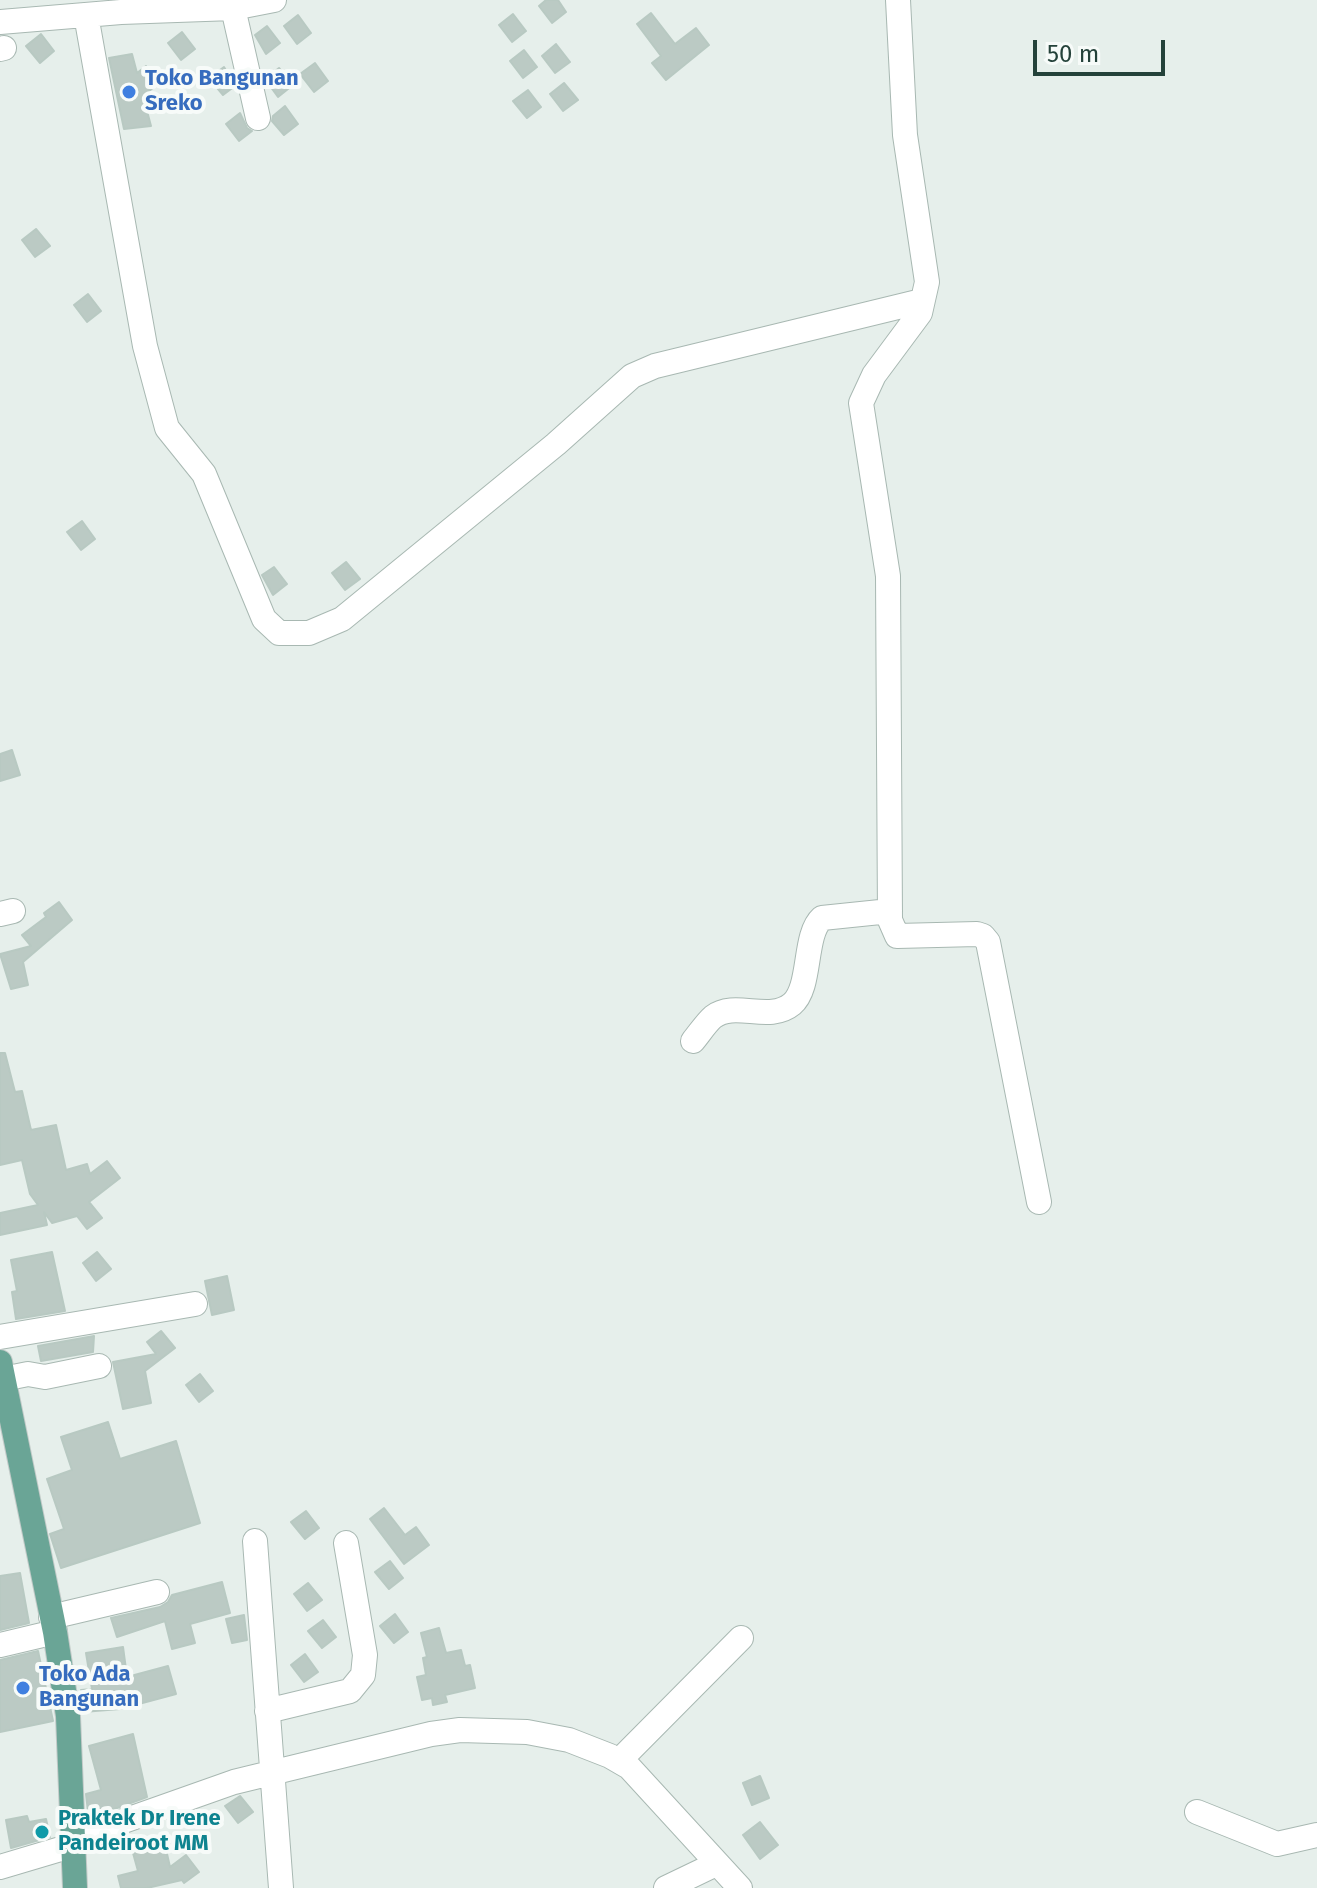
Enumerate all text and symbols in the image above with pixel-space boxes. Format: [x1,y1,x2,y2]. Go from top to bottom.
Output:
scale bar [1037,24,1169,74]
text: 50 m [1047,40,1099,68]
place label: Toko Bangunan Sreko [145,66,299,118]
marker: Toko Bangunan Sreko [120,83,138,101]
place label: Toko Ada Bangunan [39,1662,139,1714]
marker: Toko Ada Bangunan [14,1679,32,1697]
place label: Praktek Dr Irene Pandeiroot MM [58,1806,221,1858]
marker: Praktek Dr Irene Pandeiroot MM [33,1823,51,1841]

